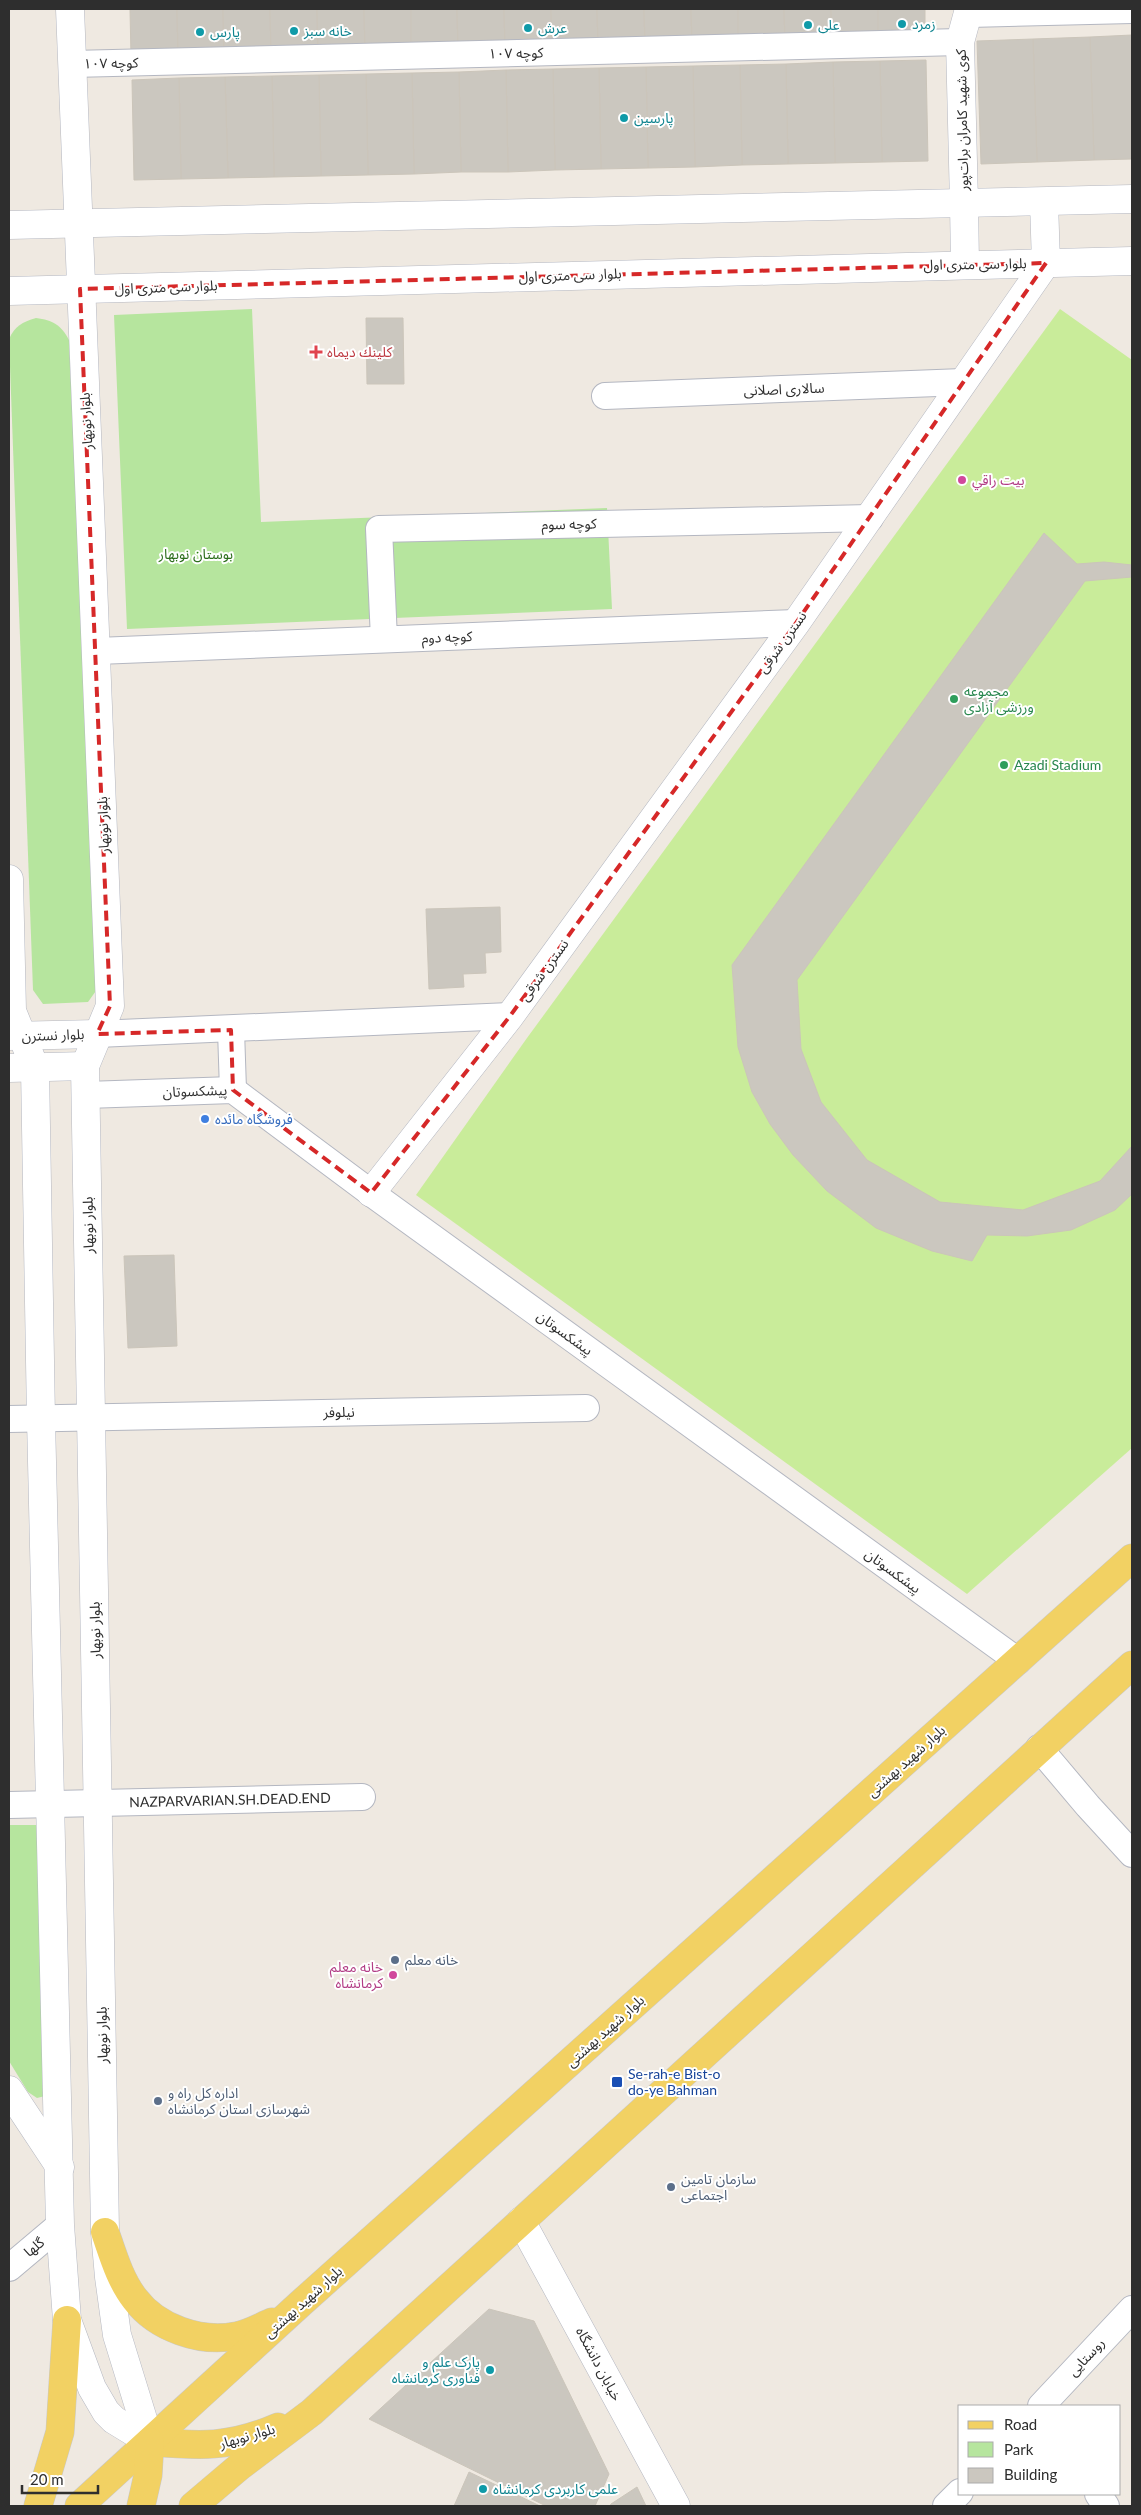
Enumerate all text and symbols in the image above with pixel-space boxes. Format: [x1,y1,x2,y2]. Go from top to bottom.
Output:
place label: زمرد [912,15,936,33]
place label: علی [818,16,840,34]
marker: زمرد [896,18,908,30]
place label: عرش [538,19,567,37]
marker: علی [802,19,814,31]
place label: خانه سبز [303,22,352,40]
marker: عرش [522,22,534,34]
place label: پارس [210,23,240,42]
marker: خانه سبز [288,25,300,37]
marker: پارس [194,26,206,38]
street label: کوچه ۱۰۷ [488,44,544,64]
street label: کوی شهید کامران برات‌پور [952,49,973,192]
street label: کوچه ۱۰۷ [83,54,139,74]
place label: پارسین [634,109,673,128]
marker: پارسین [618,112,630,124]
street label: بلوار سی متری اول [923,254,1027,274]
street label: بلوار سی متری اول [518,264,622,286]
street label: بلوار سی متری اول [114,276,218,298]
place label: كلينك ديماه [327,343,392,360]
marker: كلينك ديماه [309,345,323,359]
street label: سالاری اصلانی [743,379,825,399]
street label: بلوار نوبهار [76,392,97,451]
place label: بيت راقي [972,471,1025,491]
marker: بيت راقي [956,474,968,486]
street label: کوچه سوم [541,515,597,535]
park label: بوستان نوبهار [158,545,233,563]
street label: نسترن شرقی [753,607,811,677]
street label: کوچه دوم [421,627,473,649]
place label: مجموعه ورزشی آزادی [964,682,1034,716]
marker: مجموعه ورزشی آزادی [948,693,960,705]
place label: Azadi Stadium [1014,756,1101,773]
marker: Azadi Stadium [998,759,1010,771]
street label: بلوار نوبهار [93,796,113,855]
street label: نسترن شرقی [515,935,573,1005]
street label: بلوار نسترن [21,1025,85,1045]
street label: پیشکسوتان [162,1081,228,1102]
place label: فروشگاه مائده [215,1110,293,1128]
marker: فروشگاه مائده [199,1113,211,1125]
street label: بلوار نوبهار [78,1196,98,1255]
street label: پیشکسوتان [533,1307,596,1360]
street label: نیلوفر [322,1403,355,1421]
street label: پیشکسوتان [861,1545,924,1598]
street label: بلوار نوبهار [85,1601,105,1660]
street label: بلوار شهید بهشتی [863,1721,949,1801]
street label: NAZPARVARIAN.SH.DEAD.END [129,1789,331,1810]
place label: خانه معلم [405,1951,458,1971]
marker: خانه معلم [389,1954,401,1966]
place label: خانه معلم کرمانشاه [330,1958,383,1992]
marker: خانه معلم کرمانشاه [387,1969,399,1981]
street label: بلوار شهید بهشتی [562,1991,648,2071]
street label: بلوار نوبهار [92,2006,112,2065]
place label: Se-rah-e Bist-o do-ye Bahman [628,2065,721,2098]
marker: Se-rah-e Bist-o do-ye Bahman [610,2075,624,2089]
place label: اداره کل راه و شهرسازی استان کرمانشاه [168,2084,310,2118]
marker: اداره کل راه و شهرسازی استان کرمانشاه [152,2095,164,2107]
place label: سازمان تامین اجتماعی [681,2170,756,2204]
marker: سازمان تامین اجتماعی [665,2181,677,2193]
street label: گلها [20,2233,48,2261]
street label: بلوار شهید بهشتی [260,2262,346,2342]
street label: خیابان دانشگاه [572,2324,626,2404]
street label: روستایی [1064,2334,1108,2380]
place label: پارک علم و فناوری کرمانشاه [392,2353,480,2387]
marker: پارک علم و فناوری کرمانشاه [484,2364,496,2376]
legend [958,2405,1121,2495]
text: Road [1004,2415,1037,2433]
street label: بلوار نوبهار [216,2419,277,2453]
text: Park [1004,2440,1034,2458]
scale bar [22,2462,99,2494]
text: Building [1004,2465,1057,2483]
text: 20 m [30,2470,64,2488]
place label: علمی کاربردی کرمانشاه [493,2480,618,2498]
marker: علمی کاربردی کرمانشاه [477,2483,489,2495]

